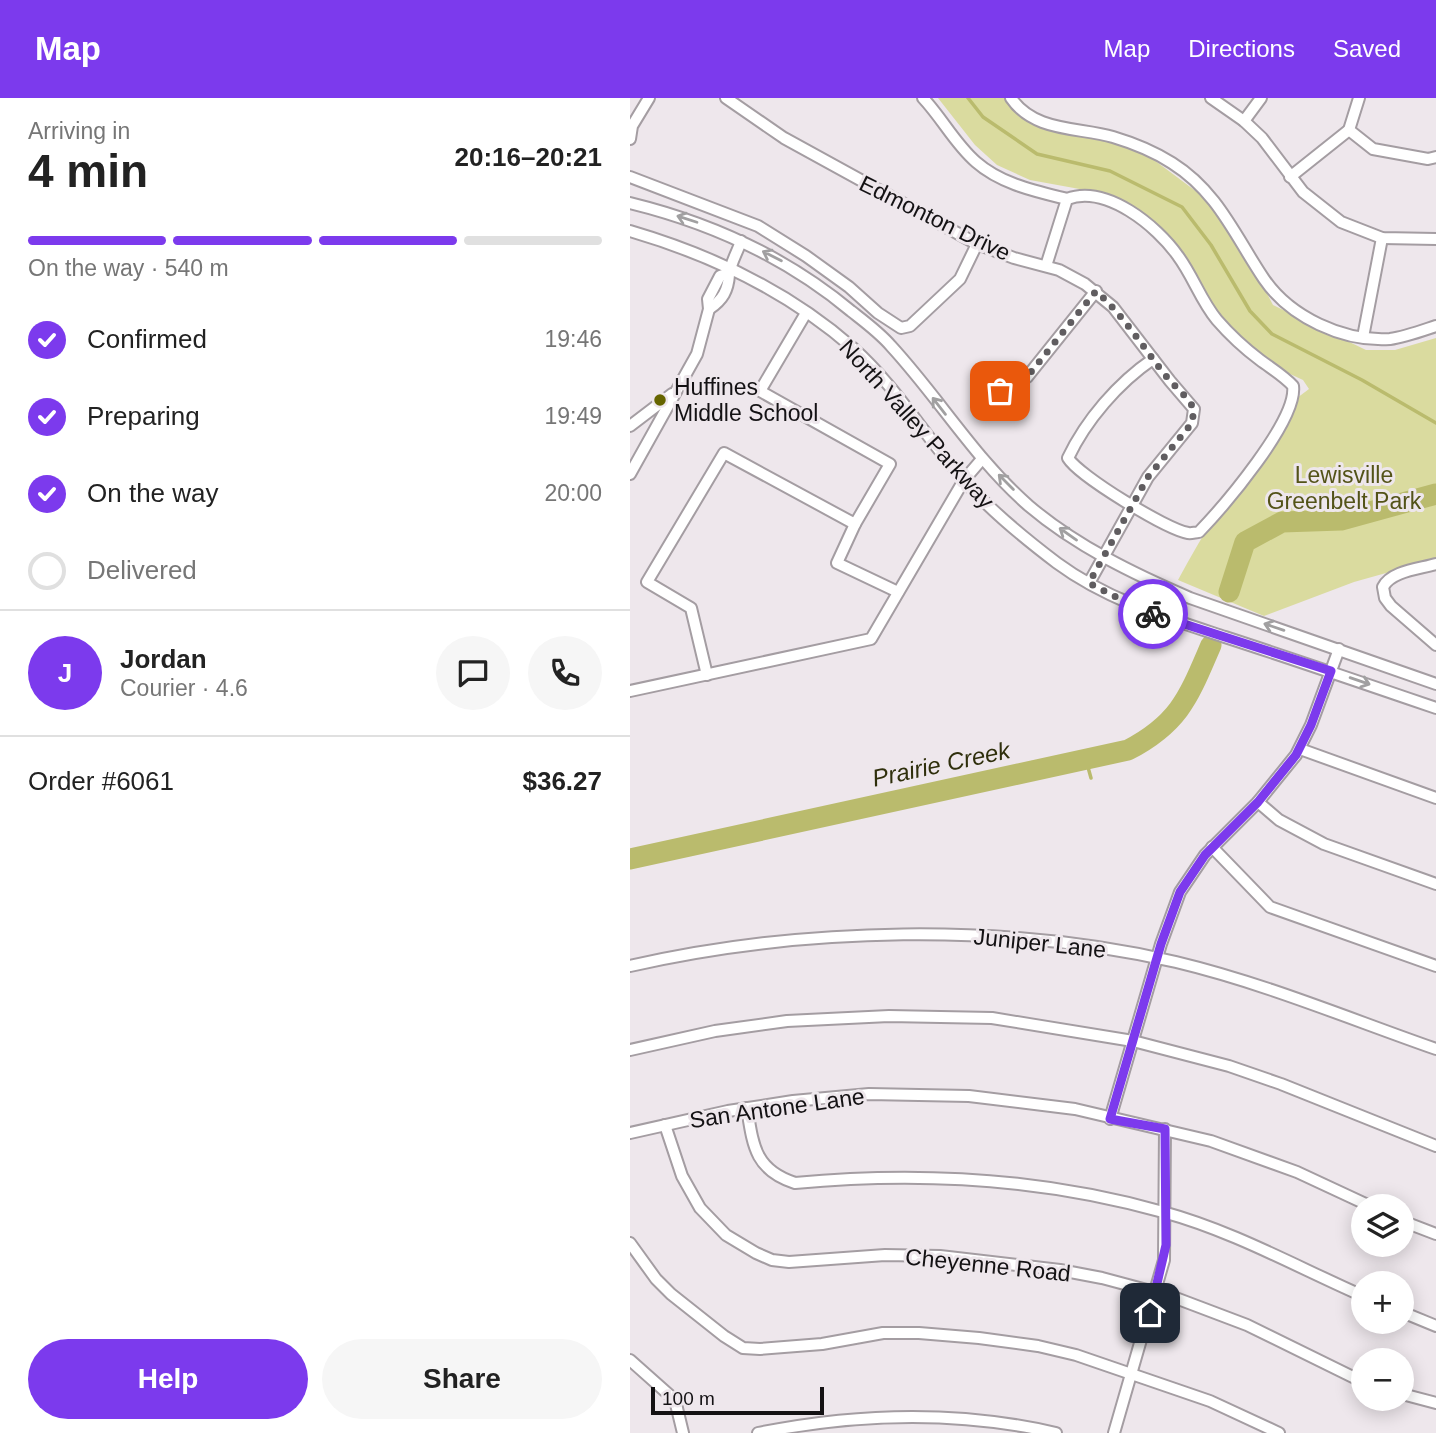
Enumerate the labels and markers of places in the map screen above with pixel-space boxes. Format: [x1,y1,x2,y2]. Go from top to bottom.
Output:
pin [970,361,1030,421]
place label: Huffines Middle School [674,374,818,426]
marker: Huffines Middle School [652,392,668,408]
pin [1120,1283,1180,1343]

